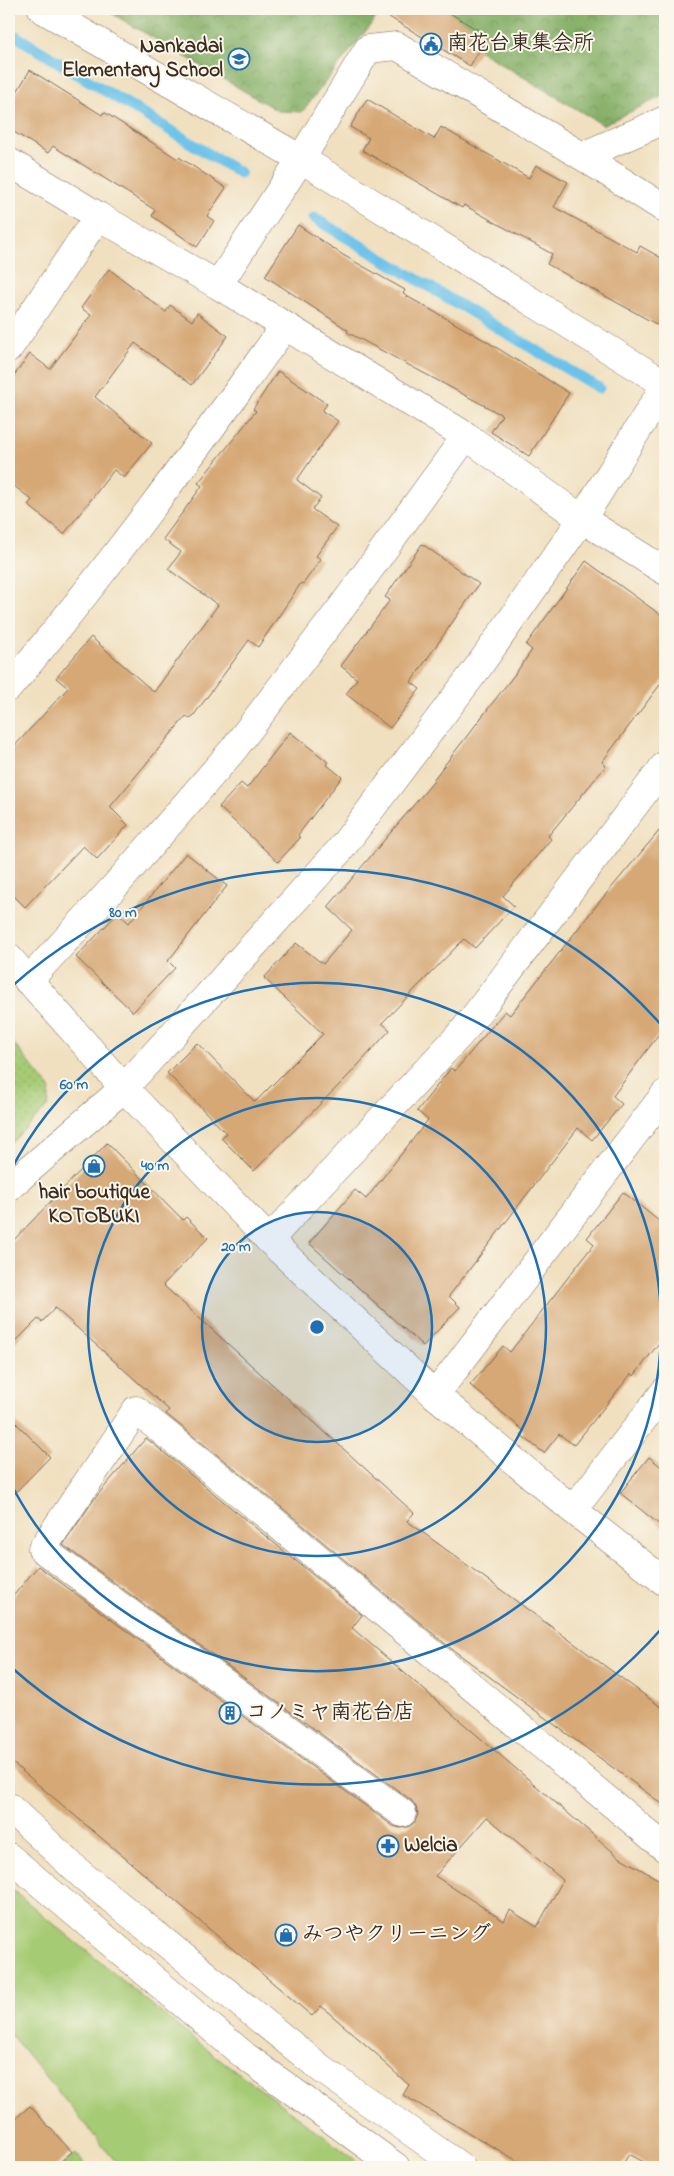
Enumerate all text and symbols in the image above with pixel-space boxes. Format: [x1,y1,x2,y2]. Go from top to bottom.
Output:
place label: 南花台東集会所 [447,29,594,59]
place label: Nankadai Elementary School [62,32,223,88]
public building icon: 南花台東集会所 [419,32,443,56]
school or university icon: Nankadai Elementary School [227,47,251,71]
text: 80 m [108,902,137,924]
text: 60 m [59,1074,89,1096]
shop icon: hair boutique KOTOBUKI [82,1154,106,1178]
text: 40 m [140,1155,169,1177]
place label: hair boutique KOTOBUKI [38,1178,150,1232]
text: 20 m [220,1236,251,1258]
centre of rings [308,1318,326,1336]
place label: コノミヤ南花台店 [246,1698,414,1728]
building icon: コノミヤ南花台店 [218,1701,242,1725]
place label: Welcia [404,1831,458,1861]
pharmacy icon: Welcia [376,1834,400,1858]
place label: みつやクリーニング [302,1920,491,1950]
shop icon: みつやクリーニング [274,1923,298,1947]

